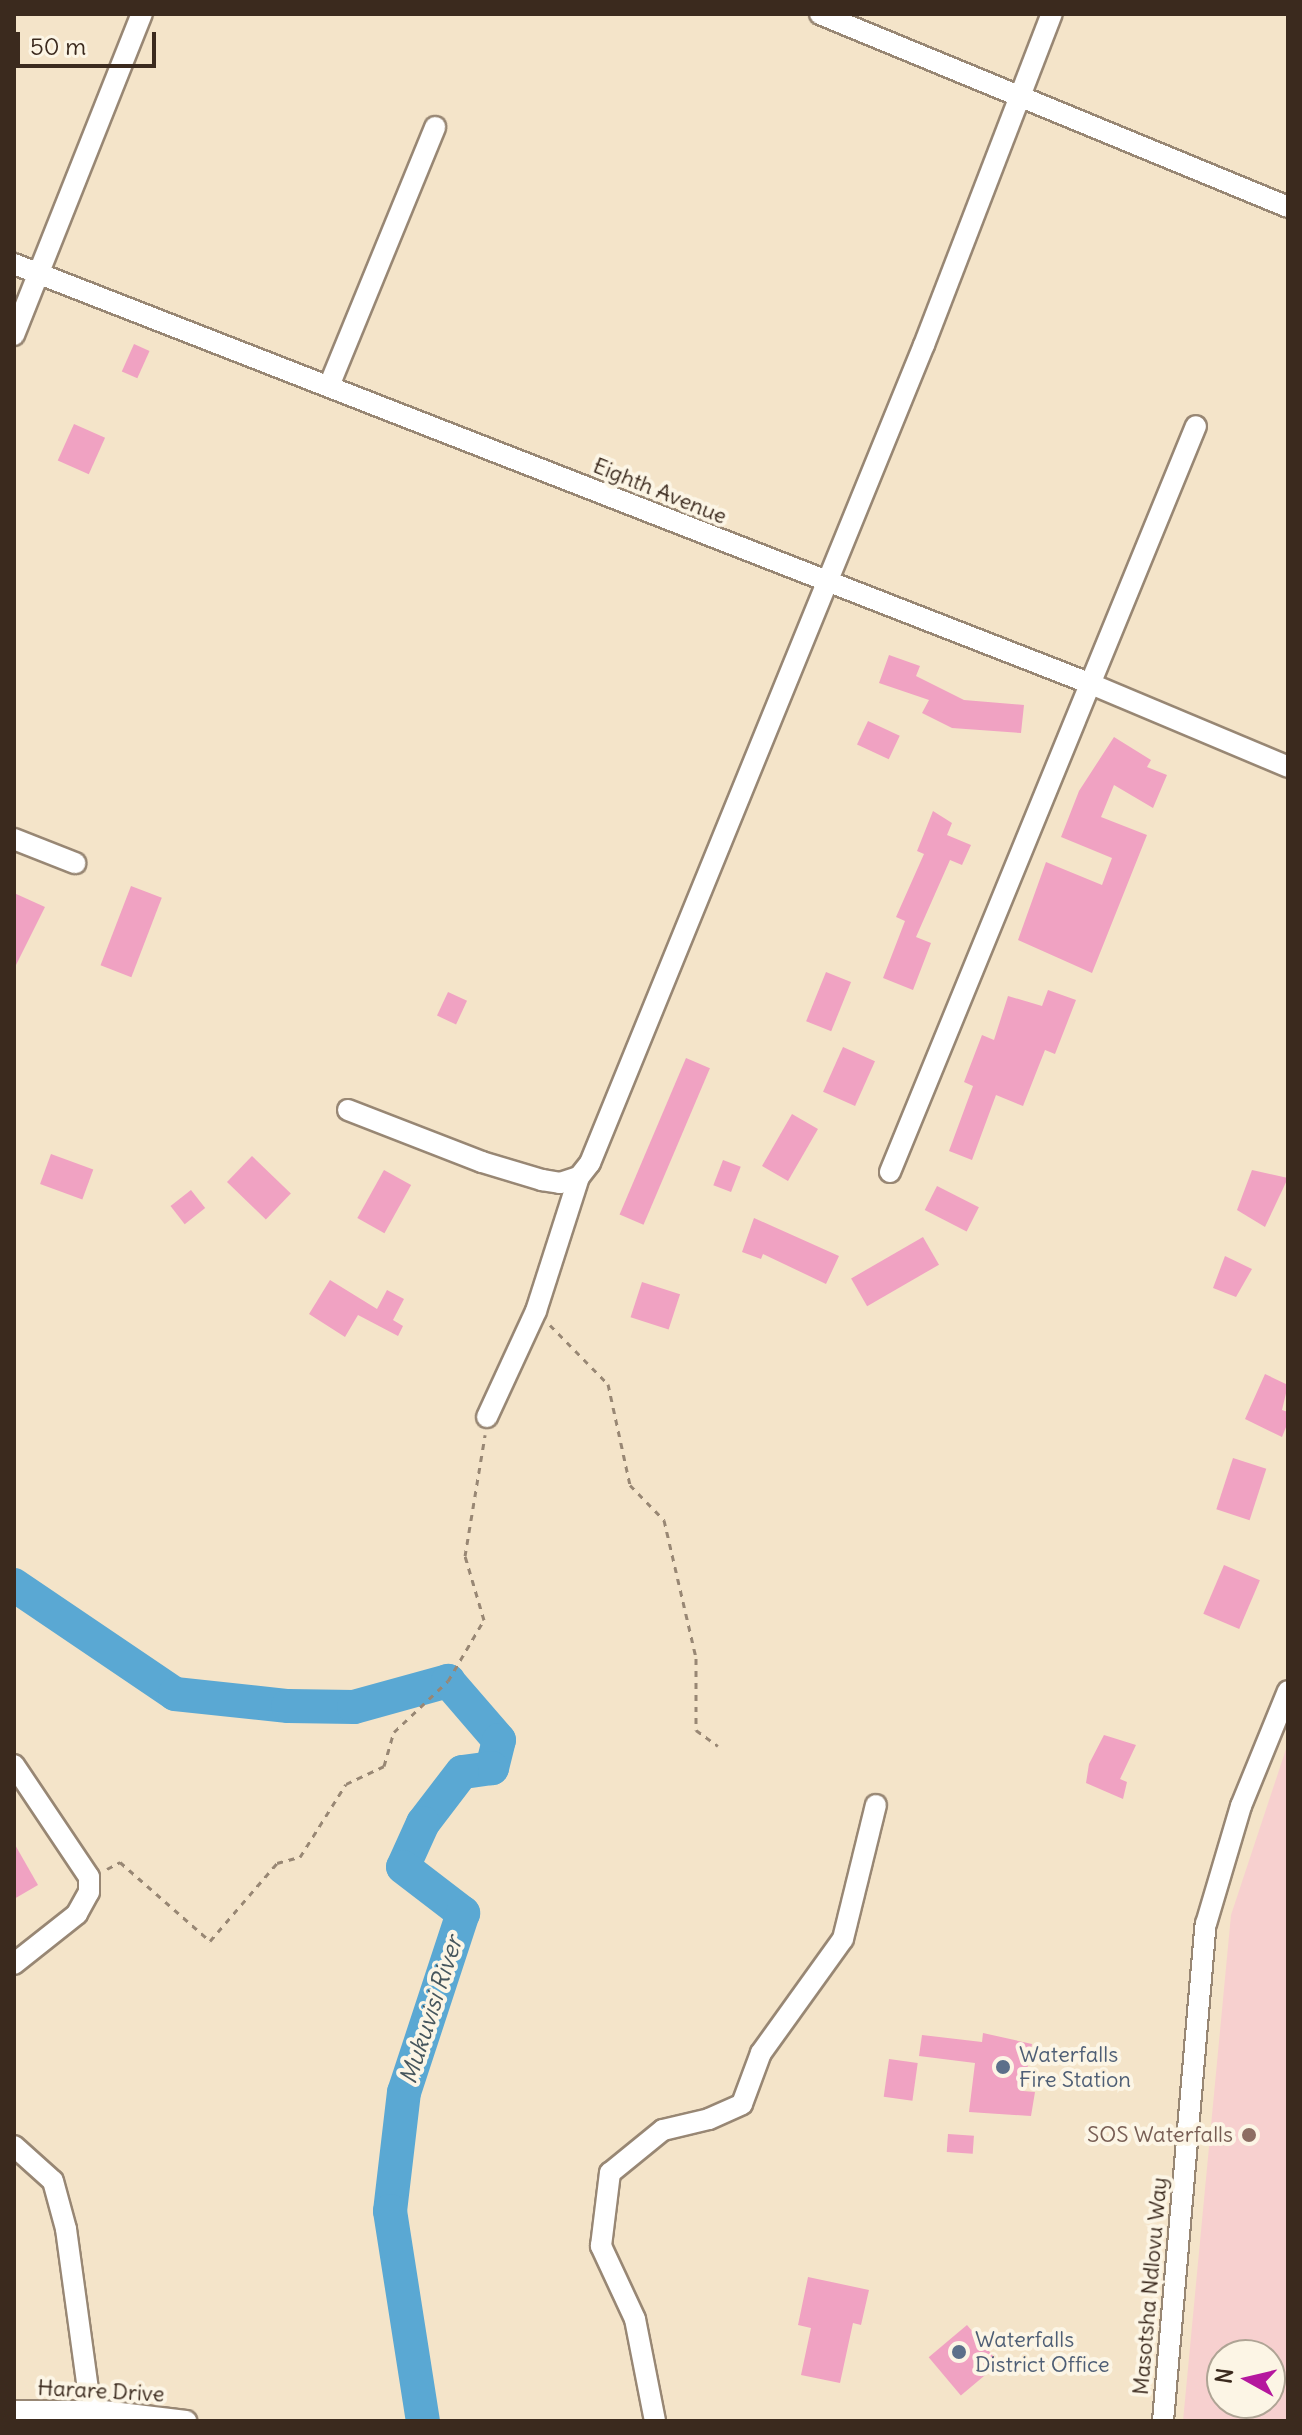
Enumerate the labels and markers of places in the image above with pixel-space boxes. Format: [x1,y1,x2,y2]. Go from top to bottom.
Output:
place label: Waterfalls Fire Station [1019,2041,1131,2092]
marker: Waterfalls Fire Station [994,2058,1012,2076]
place label: SOS Waterfalls [1087,2122,1233,2148]
marker: SOS Waterfalls [1240,2126,1258,2144]
place label: Waterfalls District Office [975,2326,1110,2378]
marker: Waterfalls District Office [950,2343,968,2361]

